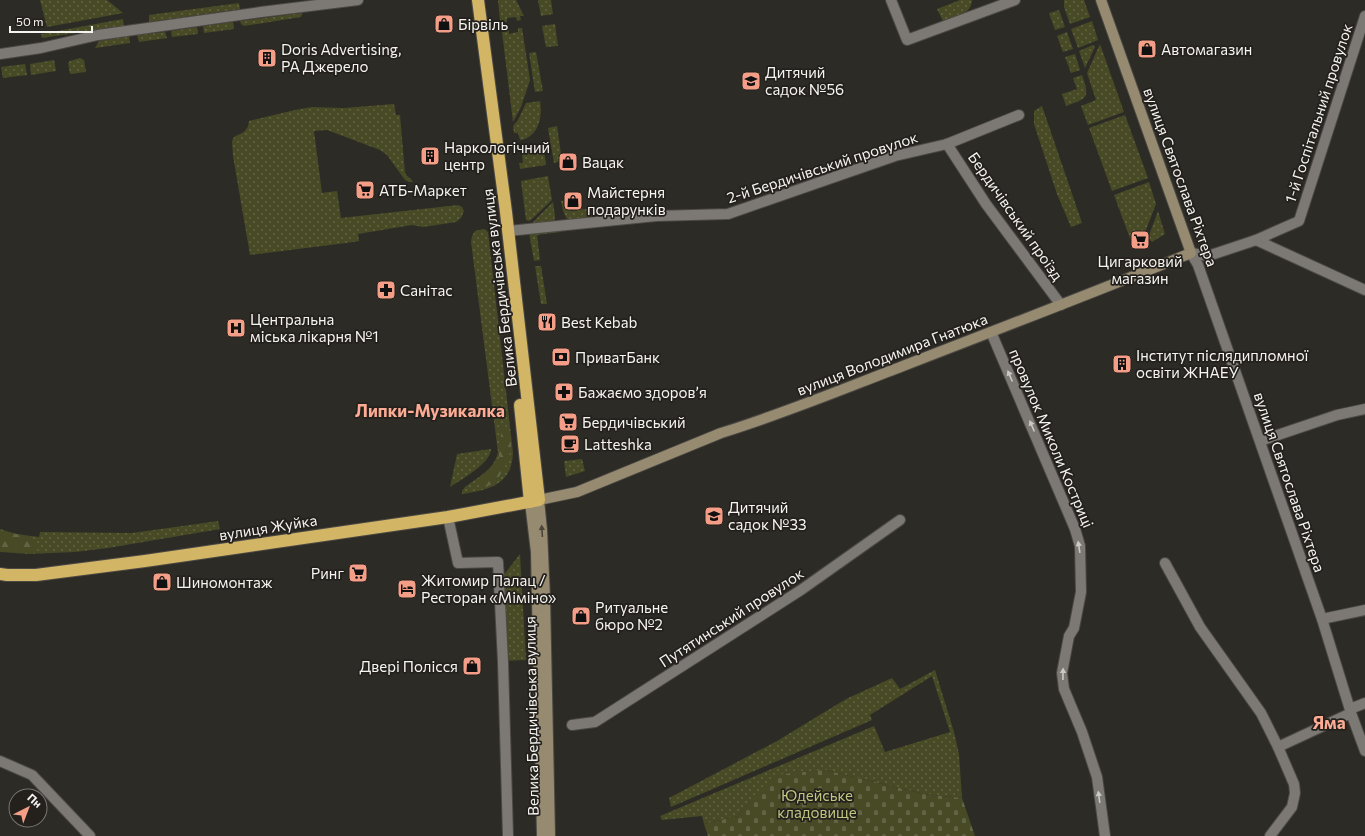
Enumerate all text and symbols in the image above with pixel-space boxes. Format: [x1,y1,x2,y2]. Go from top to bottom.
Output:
scale bar [10,8,92,34]
shop icon: Бірвіль [433,13,455,35]
text: 50 m [16,14,44,28]
place label: Бірвіль [458,15,509,33]
street label: 1-й Госпітальний провулок [1281,21,1355,205]
shop icon: Автомагазин [1136,38,1158,60]
place label: Doris Advertising, РА Джерело [281,40,401,75]
place label: Автомагазин [1161,40,1252,58]
building icon: Doris Advertising, РА Джерело [256,47,278,69]
place label: Дитячий садок №56 [765,63,844,98]
school or university icon: Дитячий садок №56 [740,70,762,92]
street label: вулиця Святослава Ріхтера [1140,85,1222,269]
street label: 2-й Бердичівський провулок [724,128,920,206]
place label: Наркологічний центр [444,138,550,173]
building icon: Наркологічний центр [419,145,441,167]
street label: Бердичівський проїзд [965,148,1067,284]
shop icon: Вацак [557,151,579,173]
place label: Вацак [582,153,624,171]
supermarket icon: АТБ-Маркет [354,179,376,201]
place label: АТБ-Маркет [379,181,467,199]
place label: Майстерня подарунків [587,183,666,218]
street label: Велика Бердичівська вулиця [478,188,520,388]
shop icon: Майстерня подарунків [562,190,584,212]
supermarket icon: Цигарковий магазин [1129,229,1151,251]
place label: Цигарковий магазин [1097,252,1183,287]
pharmacy icon: Санітас [375,279,397,301]
place label: Санітас [400,281,453,299]
street label: вулиця Володимира Гнатюка [794,309,990,399]
place label: Центральна міська лікарня №1 [250,310,379,345]
restaurant icon: Best Kebab [536,311,558,333]
place label: Best Kebab [561,313,638,331]
hospital icon: Центральна міська лікарня №1 [225,317,247,339]
bank icon: ПриватБанк [550,346,572,368]
street label: провулок Миколи Костриці [1006,346,1098,530]
place label: Інститут післядипломної освіти ЖНАЕУ [1136,346,1310,381]
place label: ПриватБанк [575,348,660,366]
building icon: Інститут післядипломної освіти ЖНАЕУ [1111,353,1133,375]
one-way arrow [1007,370,1013,382]
pharmacy icon: Бажаємо здоровʼя [553,381,575,403]
place label: Бажаємо здоровʼя [578,383,707,401]
street label: вулиця Святослава Ріхтера [1251,390,1329,574]
district label: Липки-Музикалка [355,400,505,421]
supermarket icon: Бердичівський [557,411,579,433]
place label: Бердичівський [582,413,686,431]
one-way arrow [1028,420,1034,432]
cafe icon: Latteshka [559,433,581,455]
place label: Latteshka [584,435,652,453]
place label: Дитячий садок №33 [728,498,807,533]
school or university icon: Дитячий садок №33 [703,505,725,527]
street label: вулиця Жуйка [218,510,318,544]
one-way arrow [539,525,546,537]
one-way arrow [1076,541,1082,553]
supermarket icon: Ринг [347,562,369,584]
place label: Ринг [311,564,344,582]
street label: Путятинський провулок [655,564,807,670]
shop icon: Шиномонтаж [151,571,173,593]
place label: Житомир Палац / Ресторан «Міміно» [421,571,557,606]
place label: Шиномонтаж [176,573,273,591]
hotel icon: Житомир Палац / Ресторан «Міміно» [396,578,418,600]
place label: Ритуальне бюро №2 [595,598,668,633]
shop icon: Ритуальне бюро №2 [570,605,592,627]
street label: Велика Бердичівська вулиця [520,616,542,816]
shop icon: Двері Полісся [461,655,483,677]
place label: Двері Полісся [360,657,458,675]
one-way arrow [1060,667,1066,680]
district label: Яма [1312,712,1346,733]
park label: Юдейське кладовище [777,786,857,821]
north arrow [8,788,48,828]
text: Пн [25,790,45,810]
one-way arrow [1096,791,1103,803]

